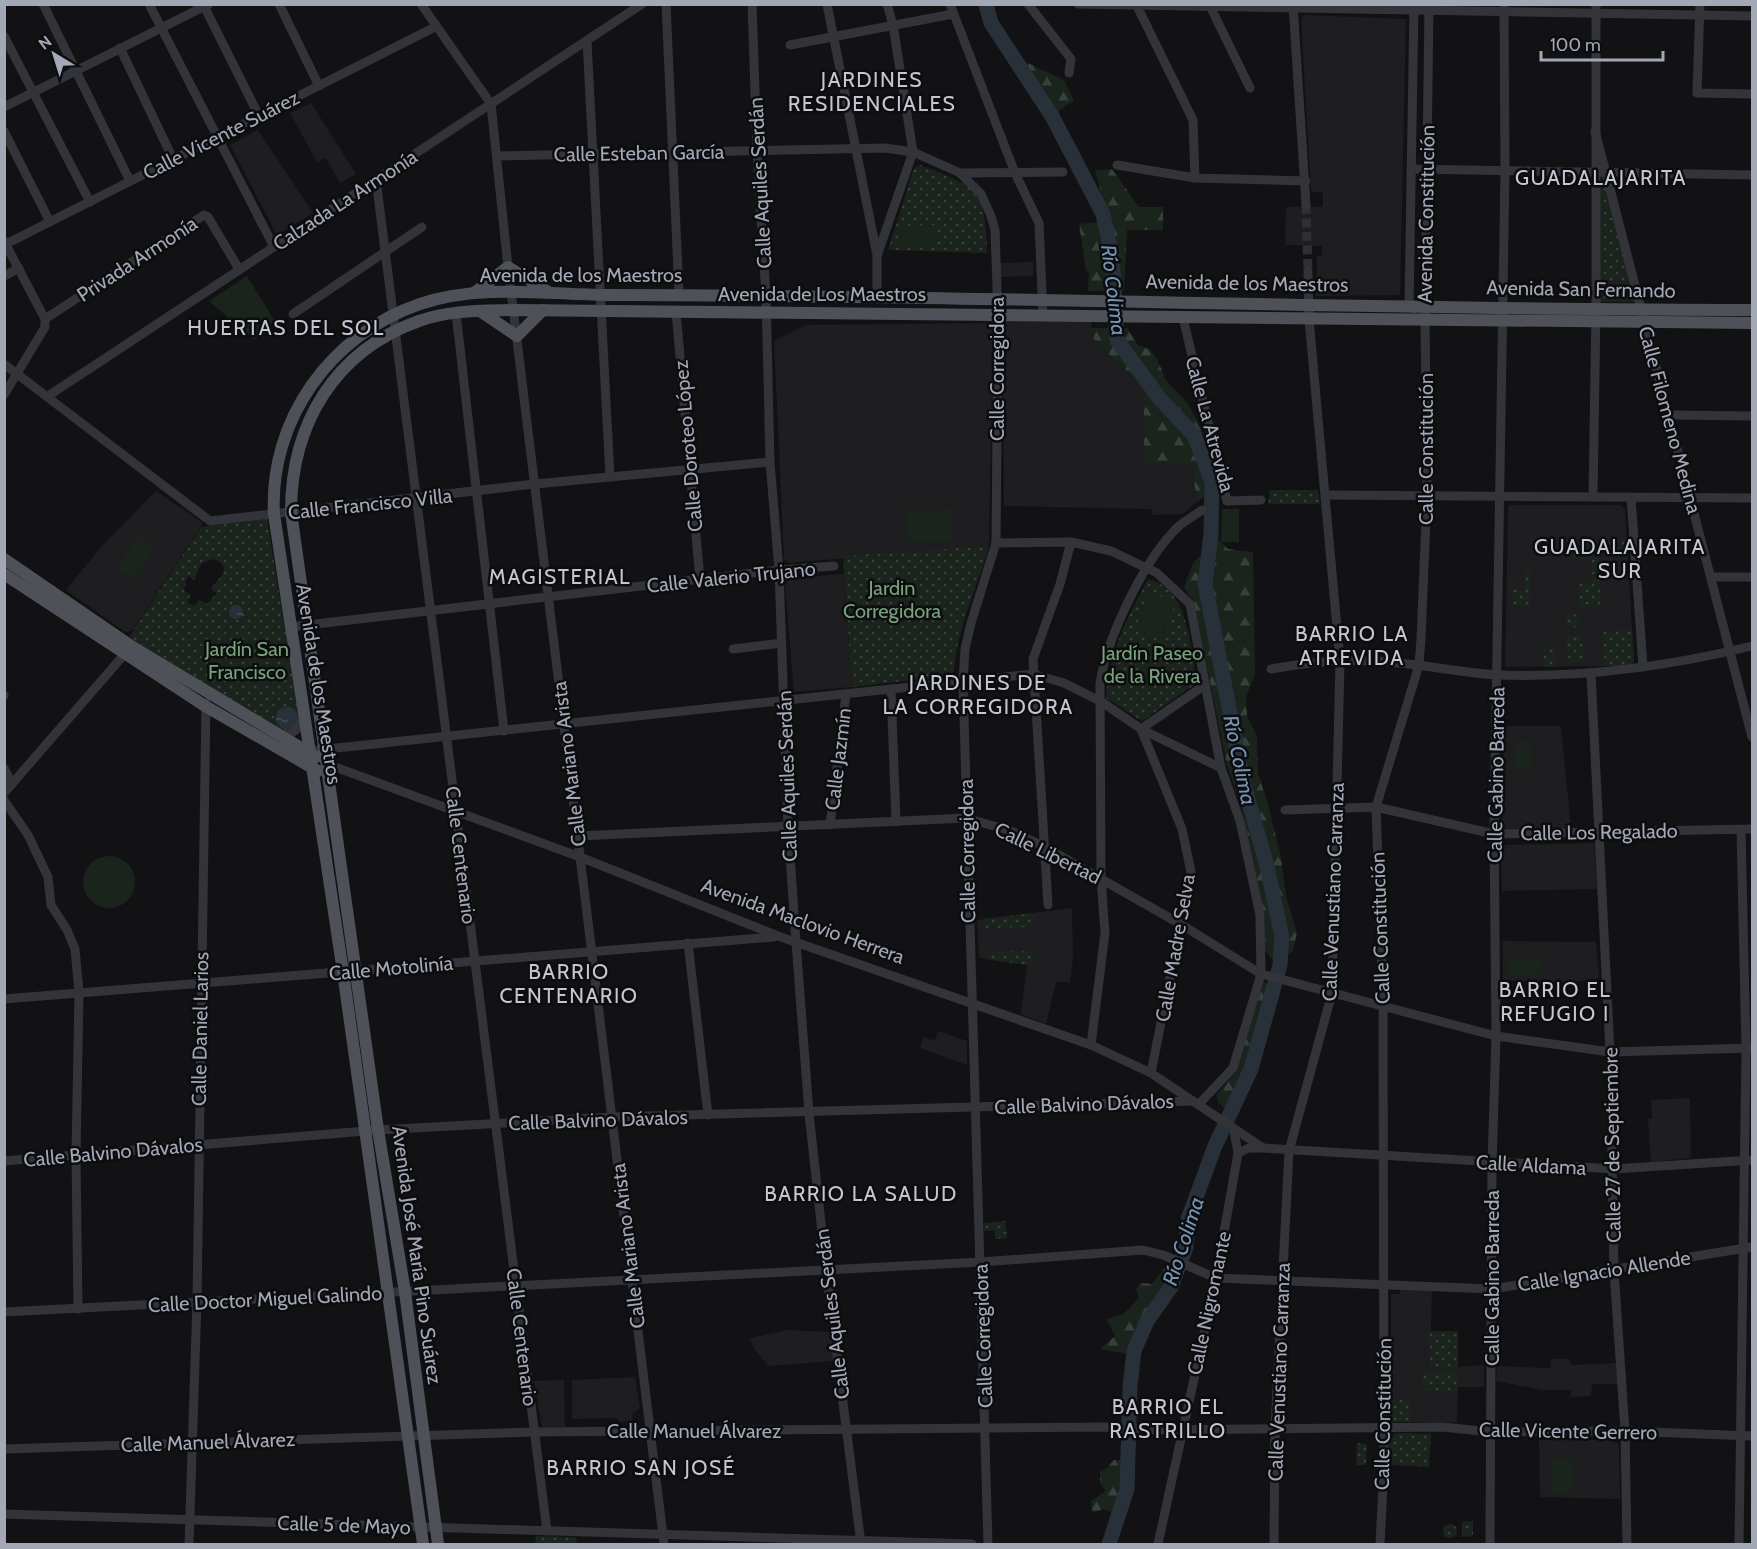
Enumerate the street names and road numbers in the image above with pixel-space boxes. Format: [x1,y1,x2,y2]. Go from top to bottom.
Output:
street label: Calle Vicente Suárez [139,85,303,185]
street label: Calle Aquiles Serdán [744,97,776,269]
street label: Avenida Constitución [1412,125,1440,303]
street label: Calle Esteban García [554,140,725,166]
street label: Calzada La Armonía [268,144,422,256]
street label: Privada Armonía [72,211,202,307]
street label: Avenida de los Maestros [480,263,682,287]
street label: Avenida de los Maestros [1145,269,1349,297]
street label: Avenida San Fernando [1486,275,1676,303]
street label: Avenida de Los Maestros [718,282,926,306]
street label: Calle Corregidora [985,297,1009,441]
street label: Calle Filomeno Medina [1633,324,1707,517]
street label: Calle La Atrevida [1180,353,1240,495]
street label: Calle Doroteo López [669,359,707,533]
street label: Calle Constitución [1414,373,1438,525]
street label: Calle Francisco Villa [287,483,454,525]
street label: Calle Valerio Trujano [645,556,817,598]
street label: Avenida de los Maestros [291,582,347,786]
street label: Calle Mariano Arista [547,680,591,848]
street label: Calle Gabino Barreda [1482,686,1510,863]
street label: Calle Aquiles Serdán [772,690,802,862]
street label: Calle Jazmín [820,706,856,812]
street label: Calle Corregidora [954,778,980,923]
street label: Calle Venustiano Carranza [1317,782,1349,1002]
street label: Calle Centenario [441,785,481,925]
street label: Calle Libertad [991,817,1105,889]
street label: Calle Los Regalado [1520,819,1678,845]
street label: Calle Constitución [1365,852,1395,1004]
street label: Calle Madre Selva [1150,872,1200,1024]
street label: Avenida Maclovio Herrera [698,873,908,969]
street label: Calle Motolinía [328,951,454,985]
street label: Calle Daniel Larios [187,952,213,1106]
street label: Calle 27 de Septiembre [1598,1047,1626,1243]
street label: Calle Balvino Dávalos [994,1089,1174,1119]
street label: Calle Balvino Dávalos [508,1105,688,1135]
street label: Avenida José María Pino Suárez [387,1124,447,1386]
street label: Calle Balvino Dávalos [22,1132,204,1172]
street label: Calle Aldama [1475,1150,1587,1180]
street label: Calle Mariano Arista [606,1162,650,1330]
street label: Calle Gabino Barreda [1480,1190,1504,1366]
street label: Calle Aquiles Serdán [810,1227,854,1401]
street label: Calle Nigromante [1182,1229,1236,1377]
street label: Calle Ignacio Allende [1516,1245,1692,1297]
street label: Calle Venustiano Carranza [1263,1262,1295,1482]
street label: Calle Corregidora [968,1263,998,1408]
street label: Calle Centenario [502,1267,542,1407]
street label: Calle Doctor Miguel Galindo [147,1281,383,1317]
street label: Calle Constitución [1370,1338,1396,1490]
street label: Calle Vicente Gerrero [1479,1417,1657,1445]
street label: Calle Manuel Álvarez [607,1419,781,1443]
street label: Calle Manuel Álvarez [120,1427,296,1457]
street label: Calle 5 de Mayo [277,1511,411,1539]

